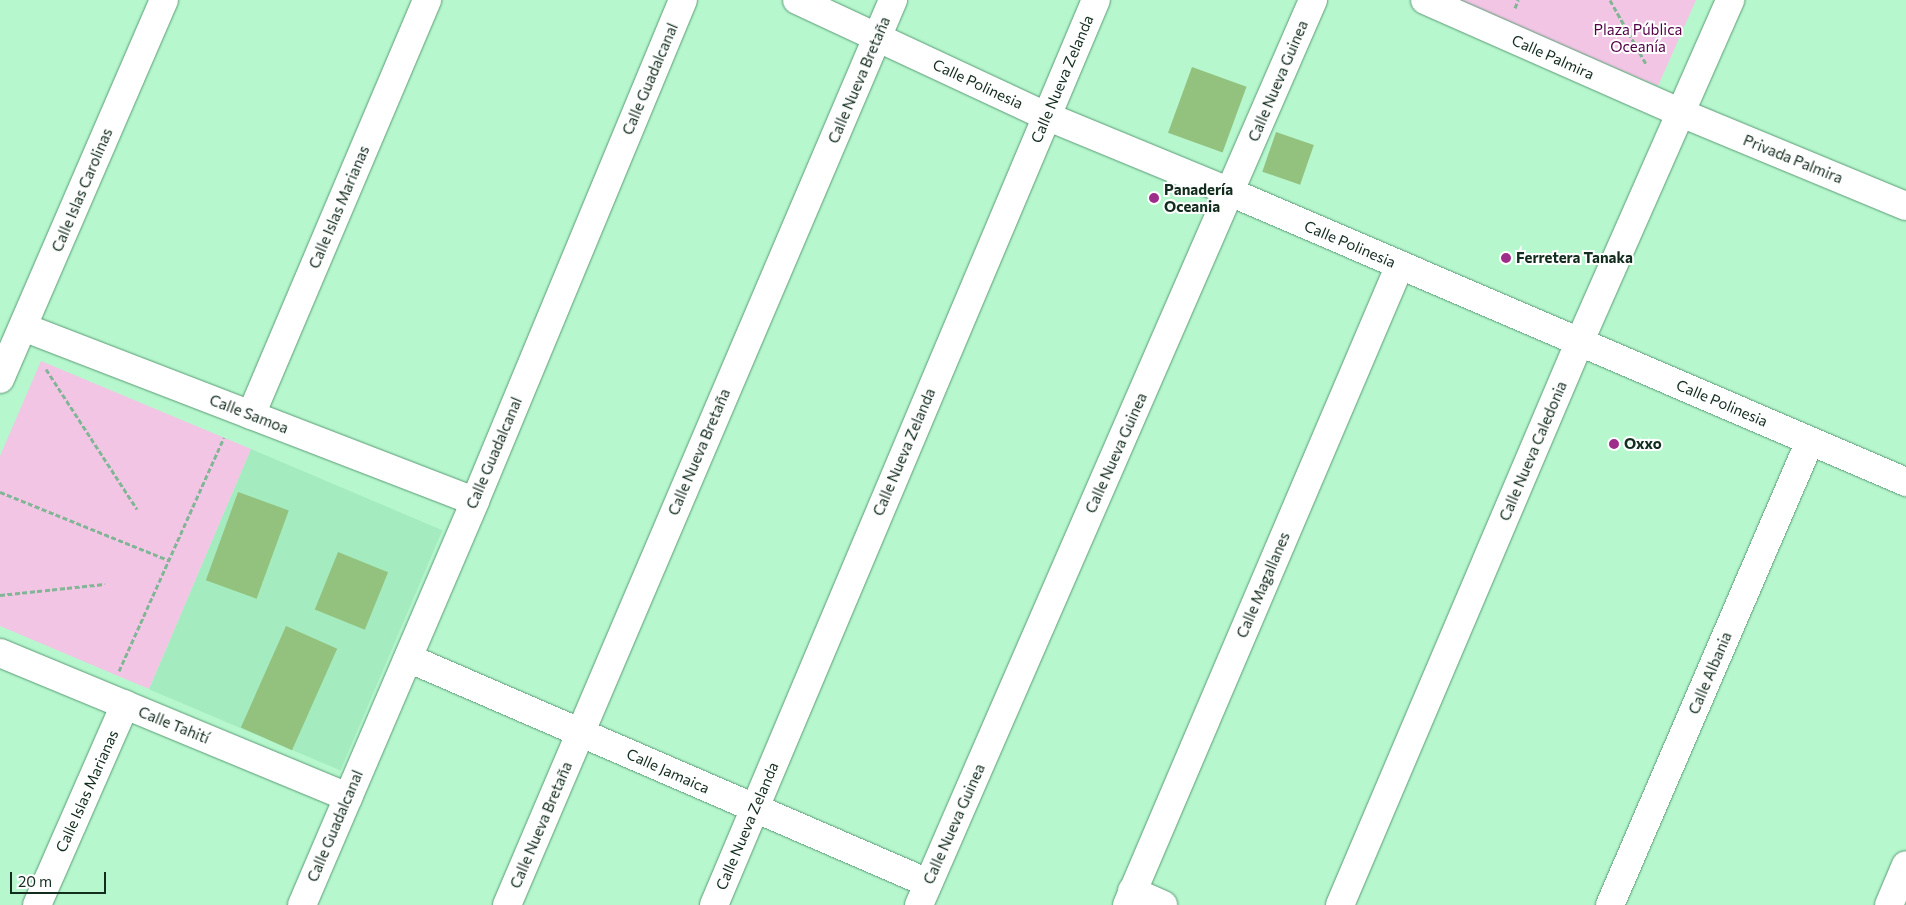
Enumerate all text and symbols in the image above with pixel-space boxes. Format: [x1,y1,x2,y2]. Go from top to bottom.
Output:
street label: Calle Nueva Zelanda [1027,12,1097,146]
street label: Calle Nueva Bretaña [824,14,894,146]
street label: Calle Nueva Guinea [1244,18,1312,144]
street label: Calle Guadalcanal [618,20,682,138]
park label: Plaza Pública Oceanía [1594,20,1682,55]
street label: Calle Palmira [1509,31,1597,83]
street label: Calle Polinesia [930,55,1026,113]
street label: Calle Islas Carolinas [48,125,116,255]
street label: Privada Palmira [1741,131,1845,187]
street label: Calle Islas Marianas [305,143,373,271]
place label: Panadería Oceania [1164,180,1233,215]
marker: Panadería Oceania [1148,192,1160,204]
street label: Calle Polinesia [1302,217,1398,271]
place label: Ferretera Tanaka [1516,249,1633,267]
marker: Ferretera Tanaka [1500,252,1512,264]
street label: Calle Polinesia [1674,376,1770,430]
street label: Calle Nueva Caledonia [1495,378,1571,524]
street label: Calle Nueva Zelanda [869,385,939,519]
street label: Calle Nueva Bretaña [664,386,734,518]
street label: Calle Nueva Guinea [1081,390,1151,516]
street label: Calle Samoa [207,391,291,437]
street label: Calle Guadalcanal [462,394,526,512]
place label: Oxxo [1624,435,1662,453]
marker: Oxxo [1608,438,1620,450]
street label: Calle Magallanes [1233,529,1293,641]
street label: Calle Albania [1685,629,1735,717]
street label: Calle Tahití [136,703,212,747]
street label: Calle Islas Marianas [52,727,122,855]
street label: Calle Jamaica [624,745,712,797]
street label: Calle Nueva Bretaña [506,759,576,891]
street label: Calle Nueva Zelanda [712,759,782,893]
street label: Calle Nueva Guinea [919,761,989,887]
street label: Calle Guadalcanal [303,767,367,885]
scale bar [12,862,109,894]
text: 20 m [18,872,52,890]

